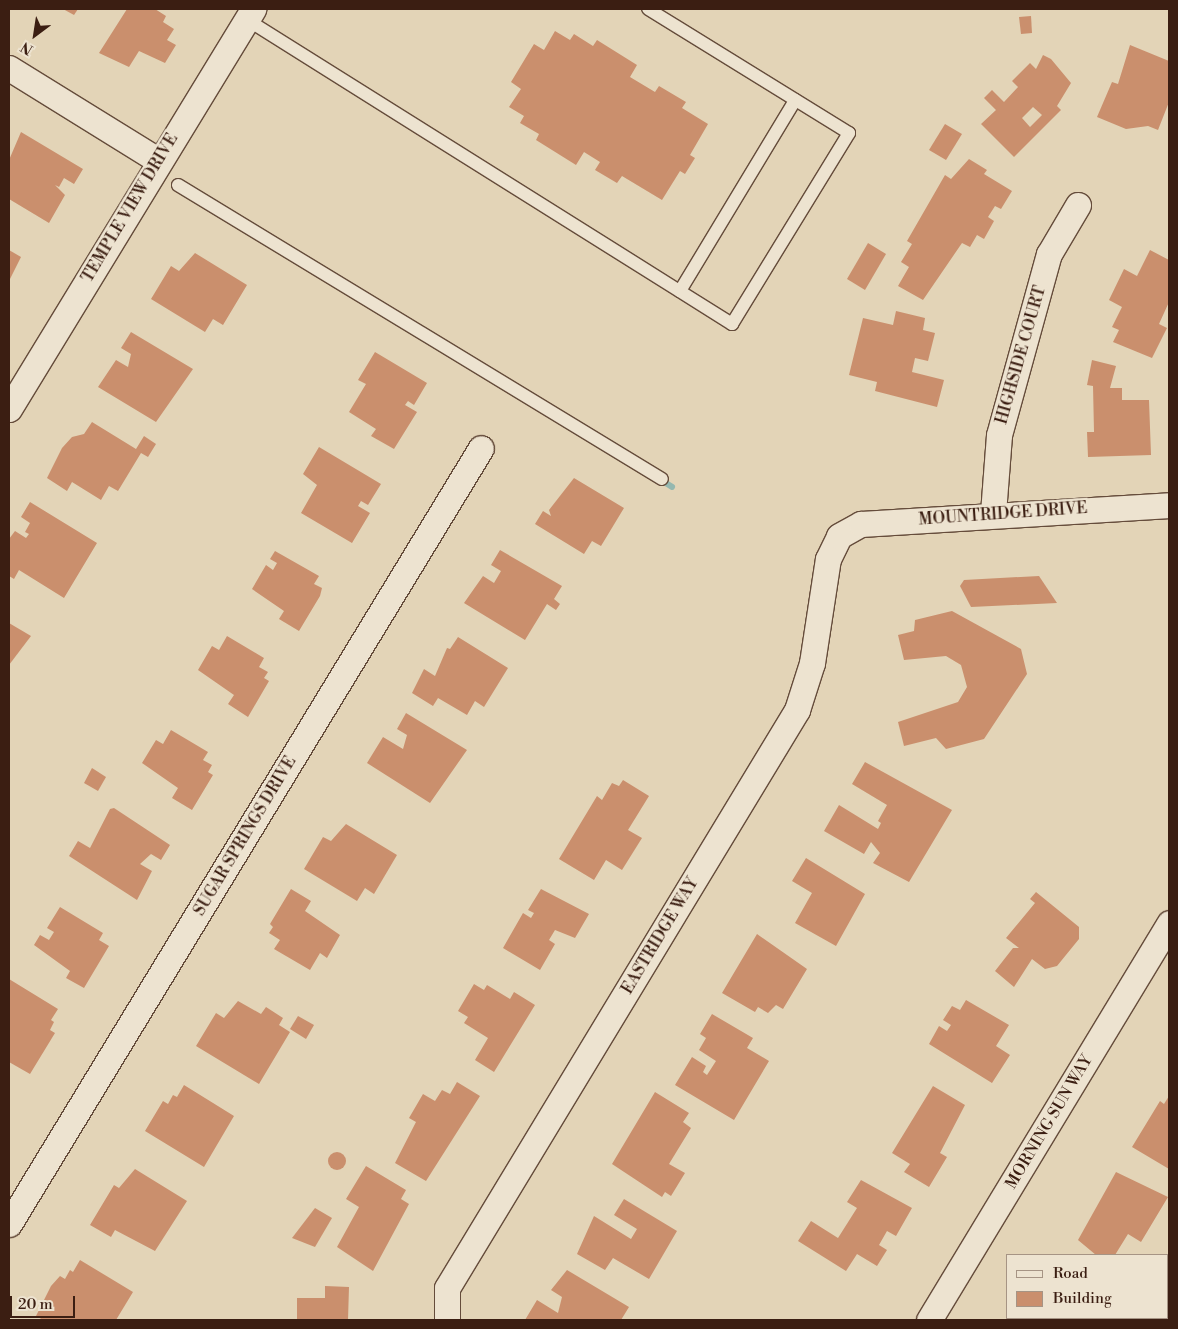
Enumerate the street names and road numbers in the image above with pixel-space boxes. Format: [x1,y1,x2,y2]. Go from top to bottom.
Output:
street label: TEMPLE VIEW DRIVE [78,130,182,286]
street label: HIGHSIDE COURT [992,284,1050,426]
street label: MOUNTRIDGE DRIVE [918,499,1088,529]
street label: SUGAR SPRINGS DRIVE [190,753,300,919]
street label: EASTRIDGE WAY [618,874,702,998]
street label: MORNING SUN WAY [1001,1052,1097,1192]

